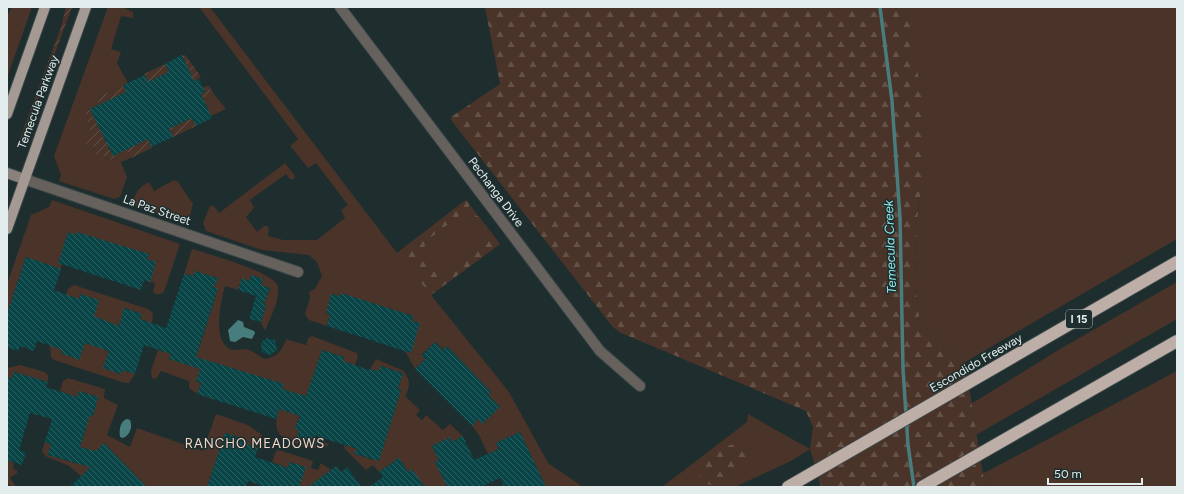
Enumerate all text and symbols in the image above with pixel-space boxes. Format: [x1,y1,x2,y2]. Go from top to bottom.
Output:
street label: Temecula Parkway [15,53,62,151]
street label: Pechanga Drive [465,155,527,230]
street label: La Paz Street [121,192,193,228]
water label: Temecula Creek [881,199,899,294]
road number: I 15 [1066,310,1092,328]
street label: Escondido Freeway [927,330,1025,395]
district label: RANCHO MEADOWS [185,436,325,451]
scale bar [1048,460,1142,486]
text: 50 m [1054,467,1082,481]

